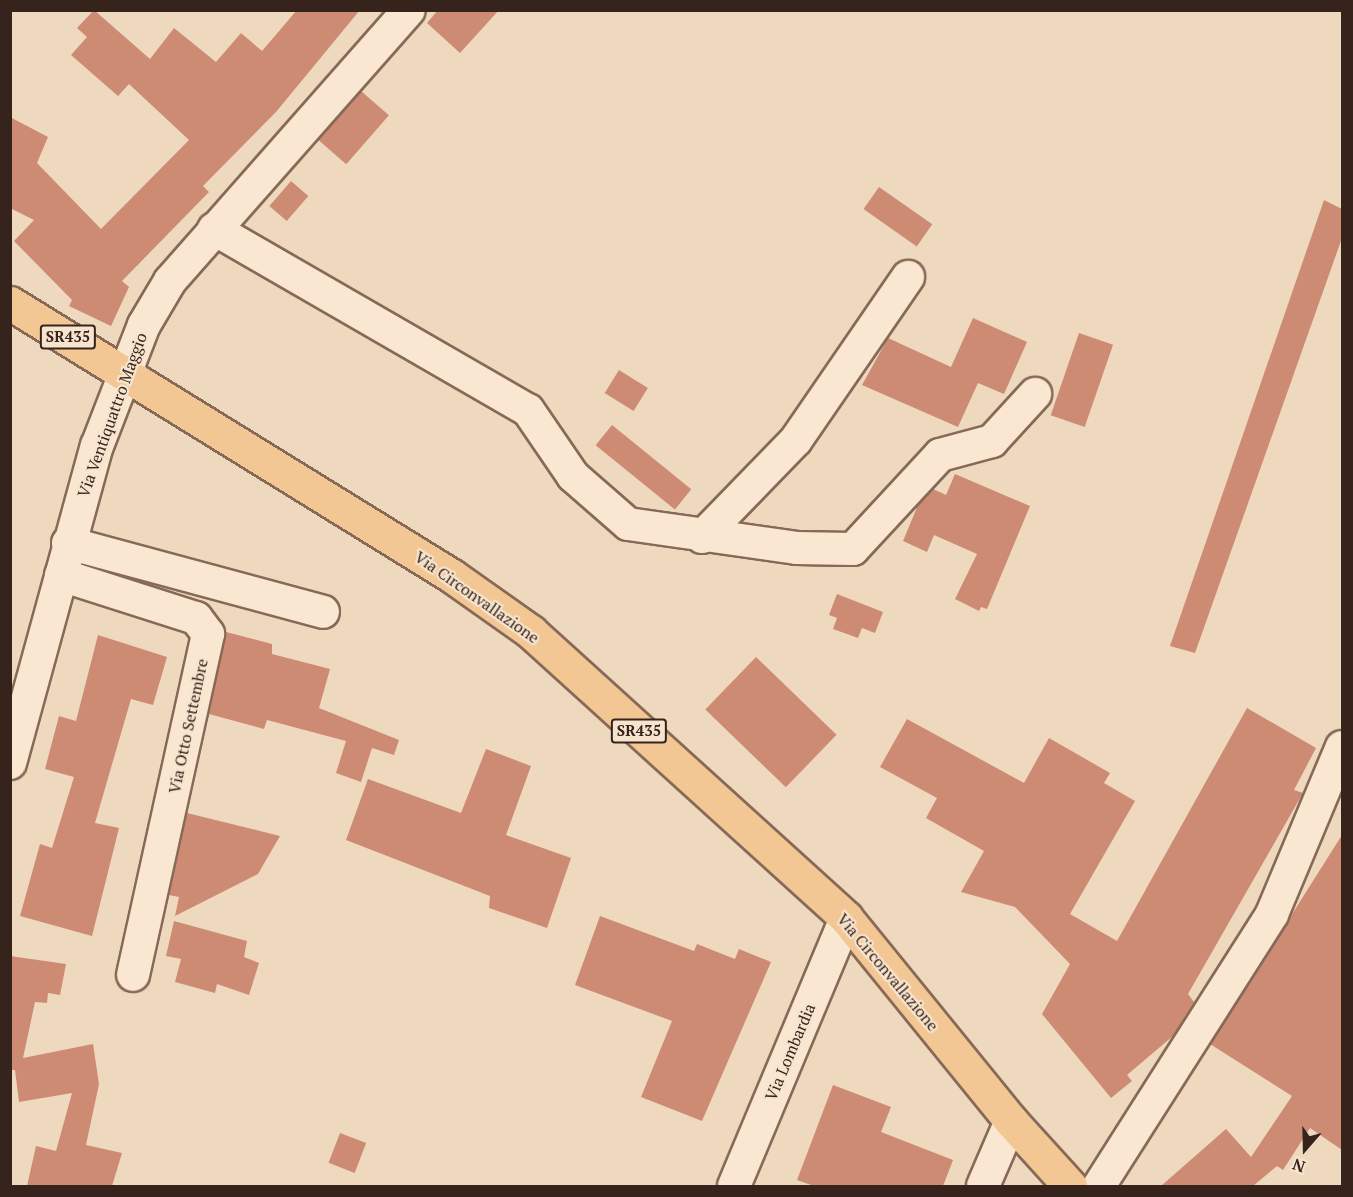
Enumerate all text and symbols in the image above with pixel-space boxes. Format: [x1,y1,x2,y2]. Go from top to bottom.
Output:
road number: SR435 [40,325,97,349]
street label: Via Ventiquattro Maggio [73,330,151,500]
street label: Via Circonvallazione [411,547,543,647]
street label: Via Otto Settembre [164,657,212,795]
road number: SR435 [610,719,668,743]
street label: Via Circonvallazione [833,909,943,1035]
street label: Via Lombardia [761,1000,819,1104]
north arrow [1275,1119,1335,1179]
text: N [1289,1154,1308,1178]

